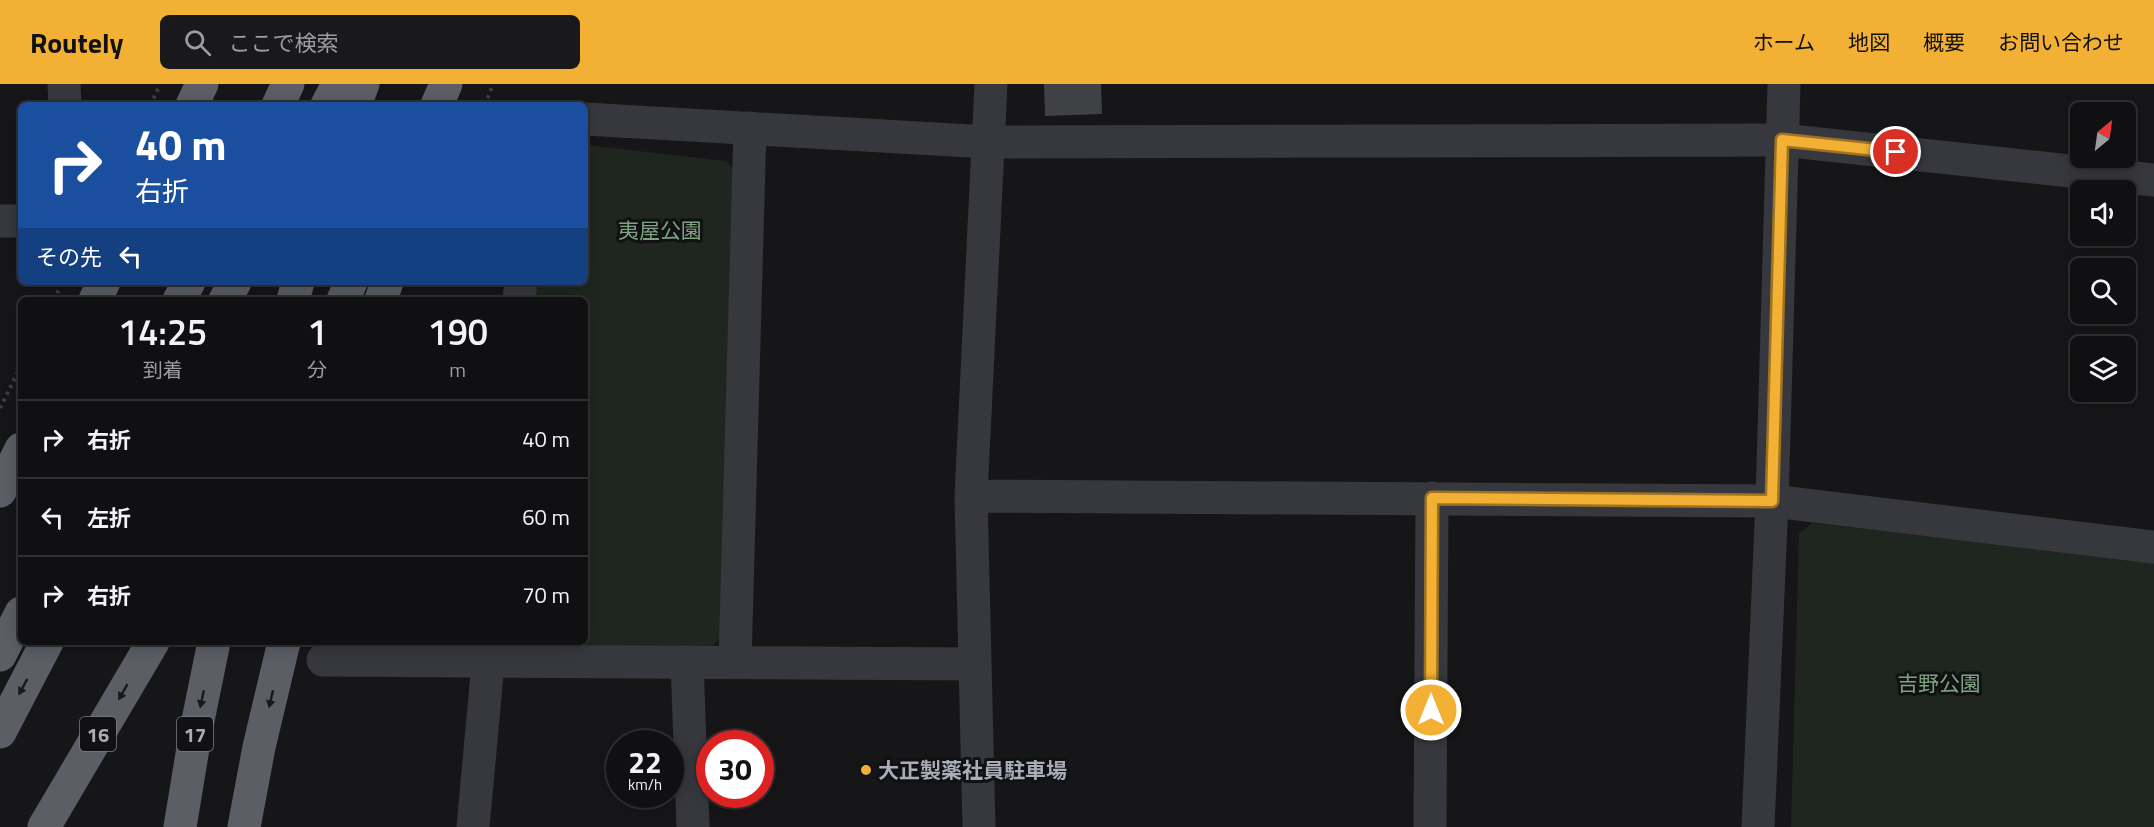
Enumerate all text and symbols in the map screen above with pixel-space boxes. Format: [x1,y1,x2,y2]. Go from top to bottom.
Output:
search box [160,15,580,69]
text: Routely [30,21,124,64]
icon: search [181,26,214,59]
text: ここで検索 [229,26,339,60]
text: ホーム [1753,26,1815,58]
text: 地図 [1848,26,1890,58]
text: 概要 [1923,26,1965,58]
text: お問い合わせ [1998,26,2124,58]
north arrow [2070,102,2136,168]
map controls [2070,102,2136,402]
text: 40 m [135,112,227,176]
icon: right [36,126,114,204]
pin [1870,126,1921,177]
icon: arrive [1879,135,1912,168]
text: 右折 [135,170,189,211]
button: sound [2070,180,2136,246]
park label: 夷屋公園 [618,214,702,246]
text: その先 [36,240,102,274]
icon: left [114,240,147,273]
button: search [2070,258,2136,324]
text: 14:25 [118,304,207,359]
text: 1 [307,304,327,359]
text: 190 [427,304,488,359]
button: layers [2070,336,2136,402]
text: 到着 [143,354,183,385]
text: 分 [307,354,327,385]
text: m [449,354,466,385]
text: 40 m [522,422,570,456]
icon: right [36,423,69,456]
text: 右折 [87,423,131,457]
text: 60 m [522,500,570,534]
icon: left [36,501,69,534]
text: 左折 [87,501,131,535]
text: 70 m [522,578,570,612]
icon: right [36,579,69,612]
text: 右折 [87,579,131,613]
park label: 吉野公園 [1897,667,1981,699]
one-way arrow [19,678,29,696]
position arrow [1399,678,1463,742]
one-way arrow [118,684,128,701]
one-way arrow [197,690,206,709]
one-way arrow [265,690,275,708]
road number: 16 [80,717,116,751]
road number: 17 [177,717,213,751]
speed limit sign: 30 [696,730,774,808]
text: 22 [628,739,662,785]
place label: 大正製薬社員駐車場 [878,754,1067,786]
marker: 大正製薬社員駐車場 [859,763,873,777]
text: km/h [628,773,662,796]

